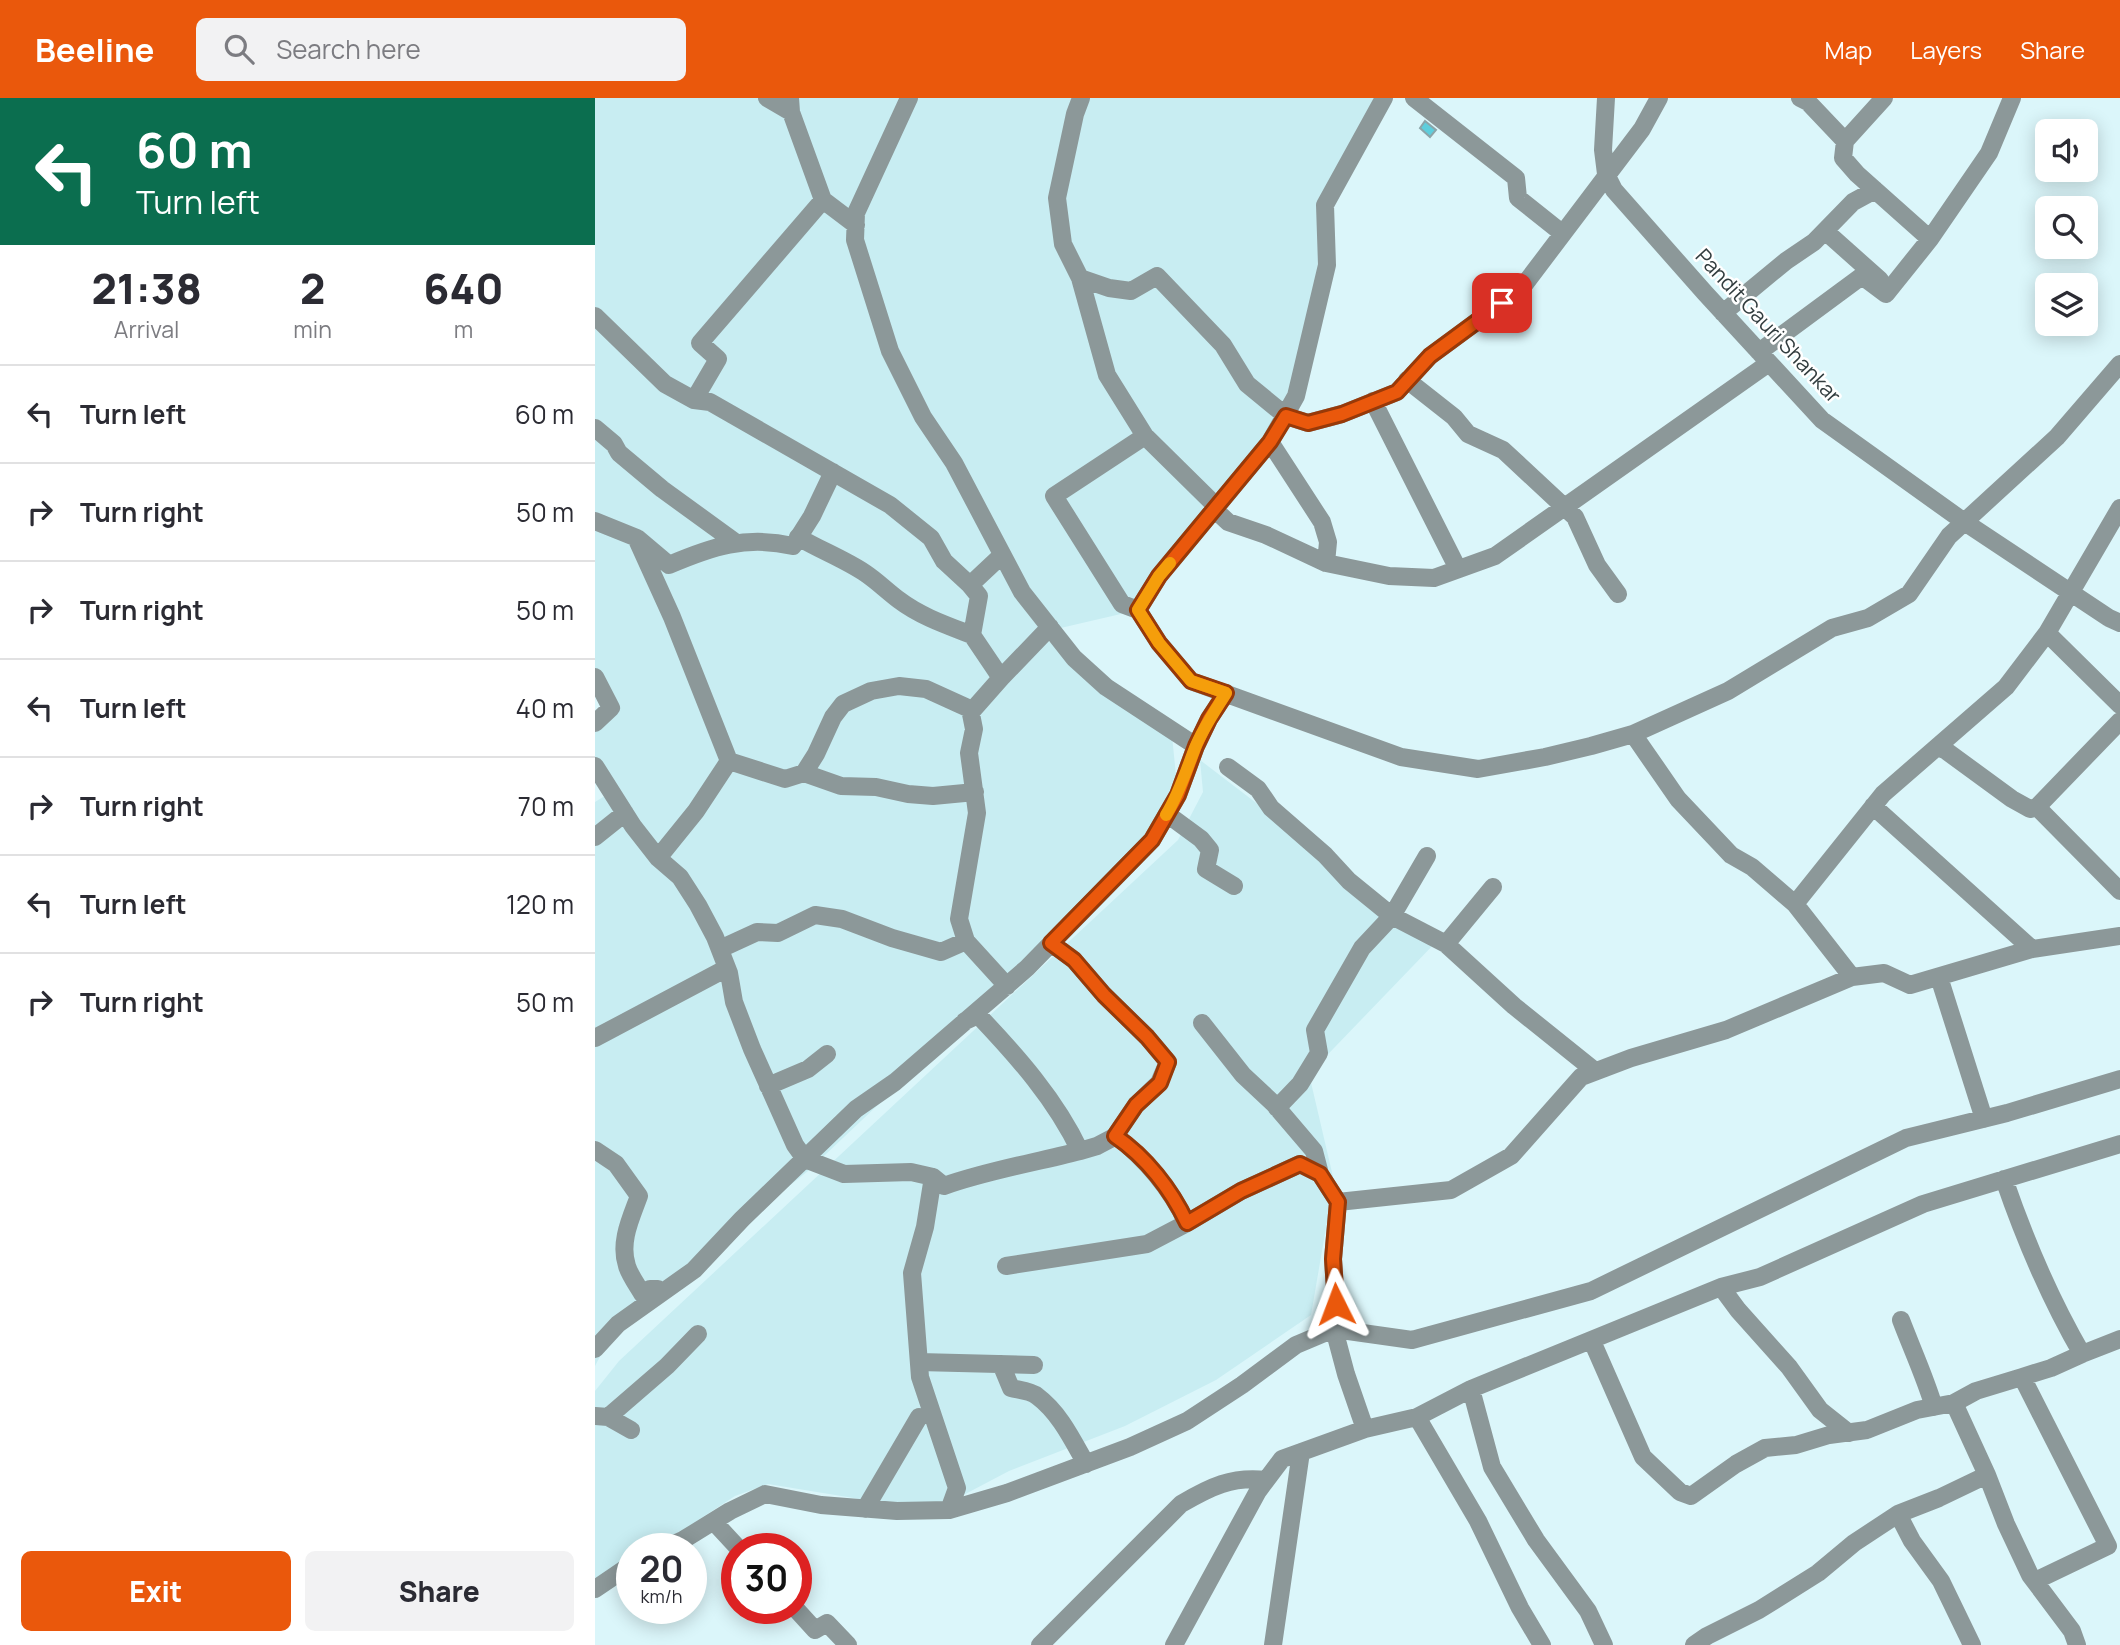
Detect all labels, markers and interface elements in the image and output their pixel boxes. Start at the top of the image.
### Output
search box [196,18,686,81]
text: Beeline [35,27,154,72]
icon: search [220,30,258,68]
text: Search here [276,31,421,67]
text: Map [1825,33,1872,66]
text: Layers [1910,33,1982,66]
text: Share [2020,33,2085,66]
text: 60 m [136,116,253,183]
map controls [2035,119,2098,336]
button: sound [2035,119,2098,182]
icon: left [21,126,112,217]
text: Turn left [136,180,260,224]
button: search [2035,196,2098,259]
street label: Pandit Gauri Shankar [1690,242,1848,409]
text: 21:38 [91,259,202,317]
text: 2 [300,259,325,317]
text: 640 [423,259,504,317]
pin [1472,273,1532,333]
button: layers [2035,273,2098,336]
icon: arrive [1483,284,1521,322]
text: Arrival [114,313,179,345]
text: min [293,313,332,345]
text: m [454,313,473,345]
icon: left [21,395,59,433]
text: Turn left [80,396,187,432]
text: 60 m [515,396,574,432]
icon: right [21,493,59,531]
text: Turn right [80,494,204,530]
text: 50 m [516,494,574,530]
icon: right [21,591,59,629]
text: Turn right [80,592,204,628]
text: 50 m [516,592,574,628]
icon: left [21,689,59,727]
text: Turn left [80,690,187,726]
text: 40 m [516,690,574,726]
icon: right [21,787,59,825]
text: Turn right [80,788,204,824]
text: 70 m [518,788,574,824]
icon: left [21,885,59,923]
text: Turn left [80,886,187,922]
text: 120 m [506,886,574,922]
icon: right [21,983,59,1021]
text: Turn right [80,984,204,1020]
text: 50 m [516,984,574,1020]
position arrow [1299,1267,1373,1341]
speed limit sign: 30 [721,1533,812,1624]
text: 20 [640,1545,683,1593]
button: Exit [21,1551,291,1631]
button: Share [305,1551,574,1631]
text: km/h [641,1584,682,1608]

